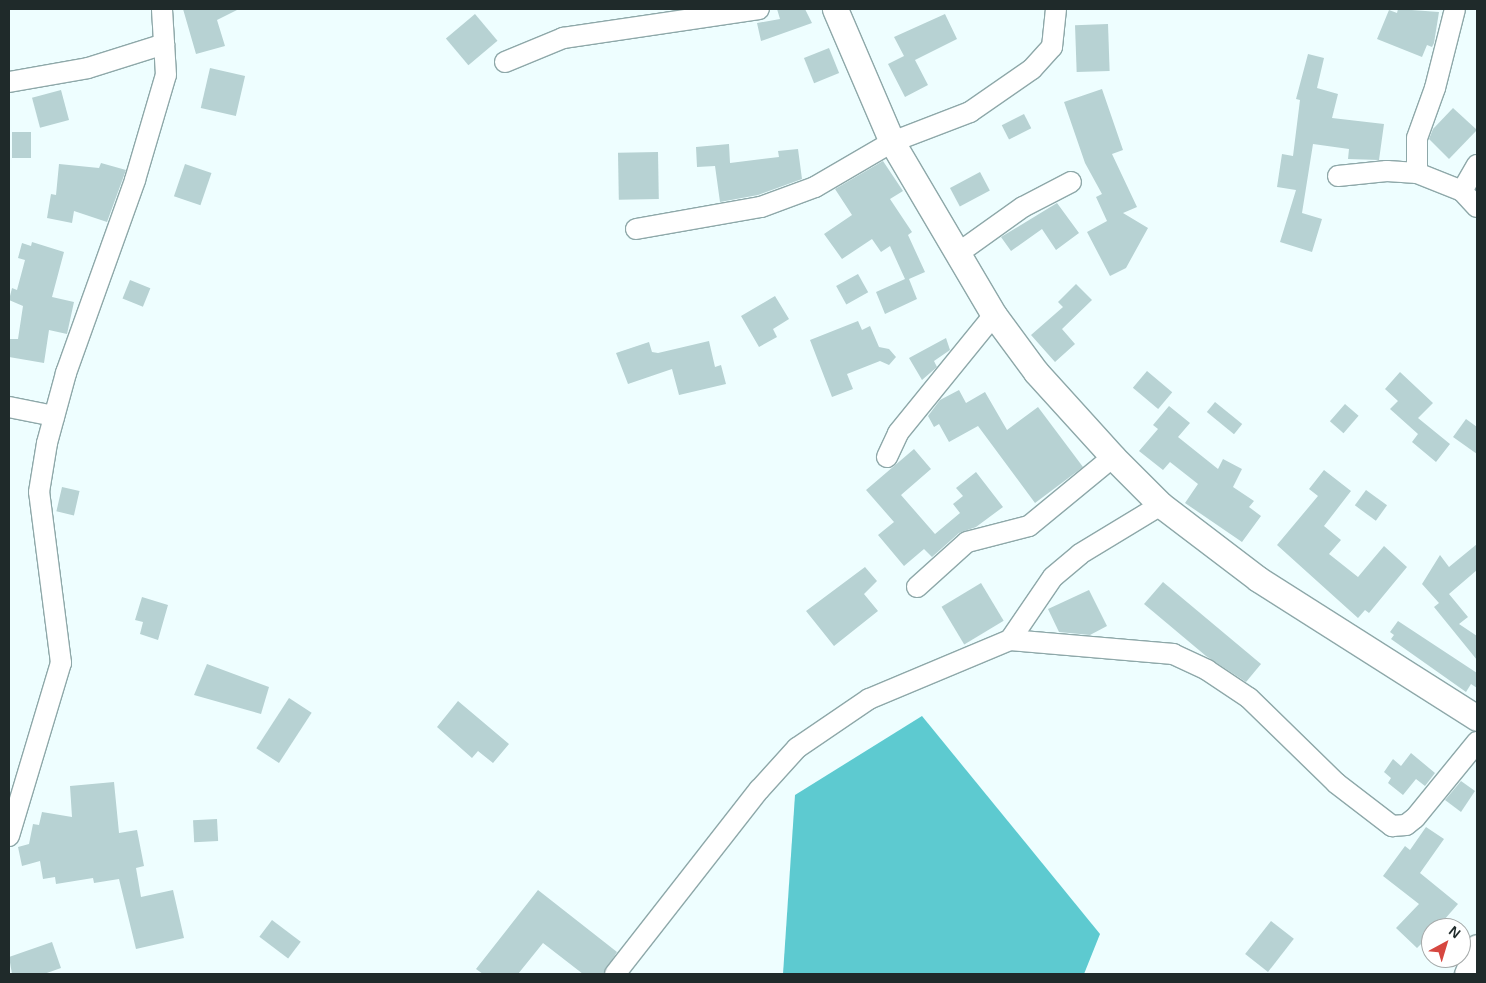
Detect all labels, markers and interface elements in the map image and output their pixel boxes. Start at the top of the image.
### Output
north arrow [1421,918,1471,968]
text: N [1446,923,1464,942]

